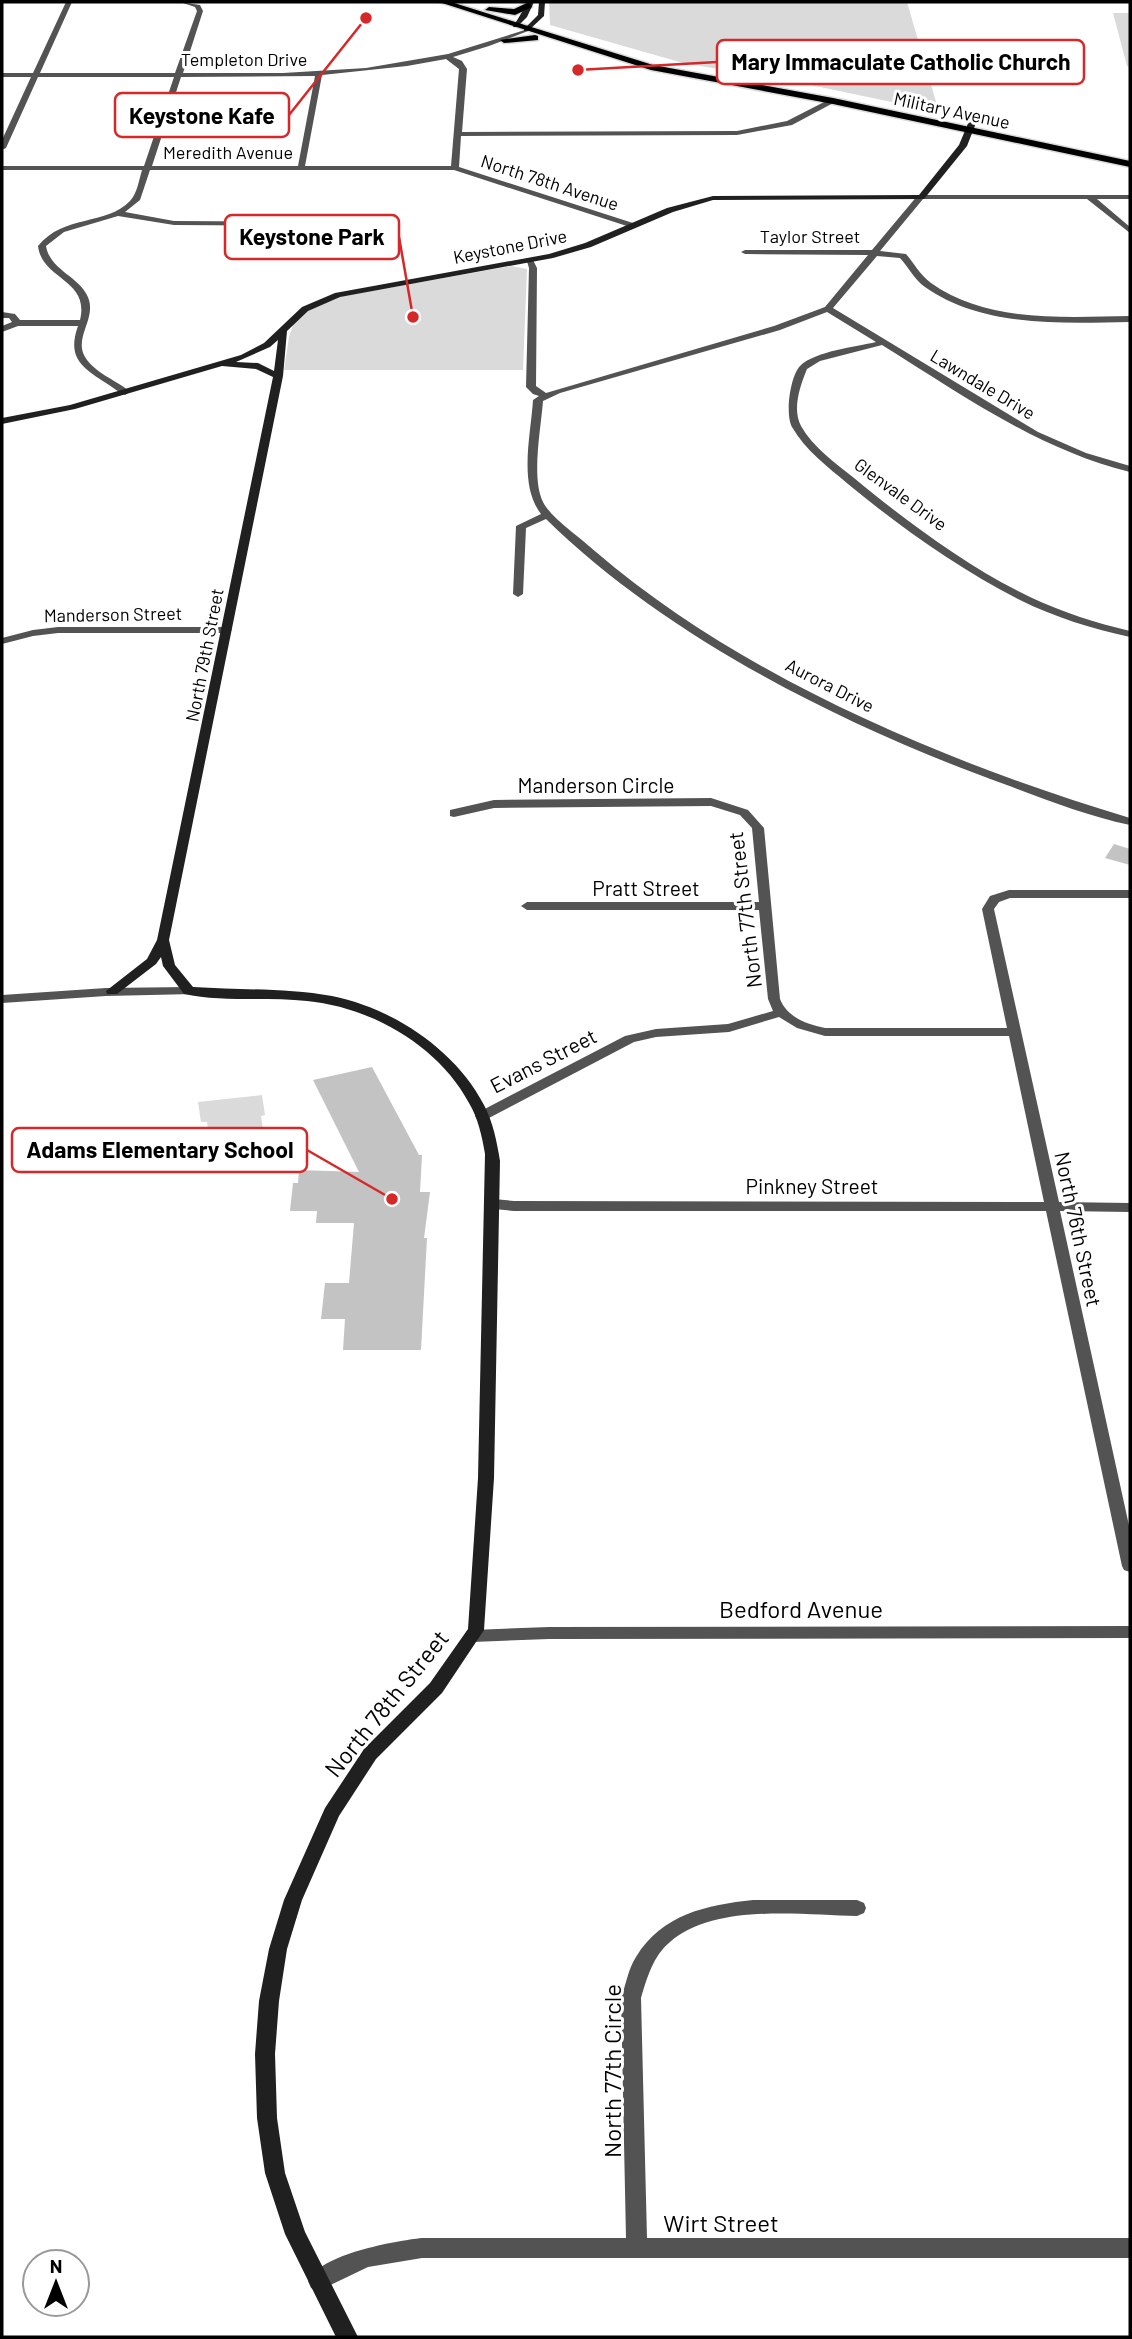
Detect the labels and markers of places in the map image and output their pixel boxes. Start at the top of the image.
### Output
callout: Mary Immaculate Catholic Church [717,40,1084,84]
callout: Keystone Kafe [115,93,289,137]
callout: Keystone Park [225,215,399,259]
callout: Adams Elementary School [12,1128,307,1172]

